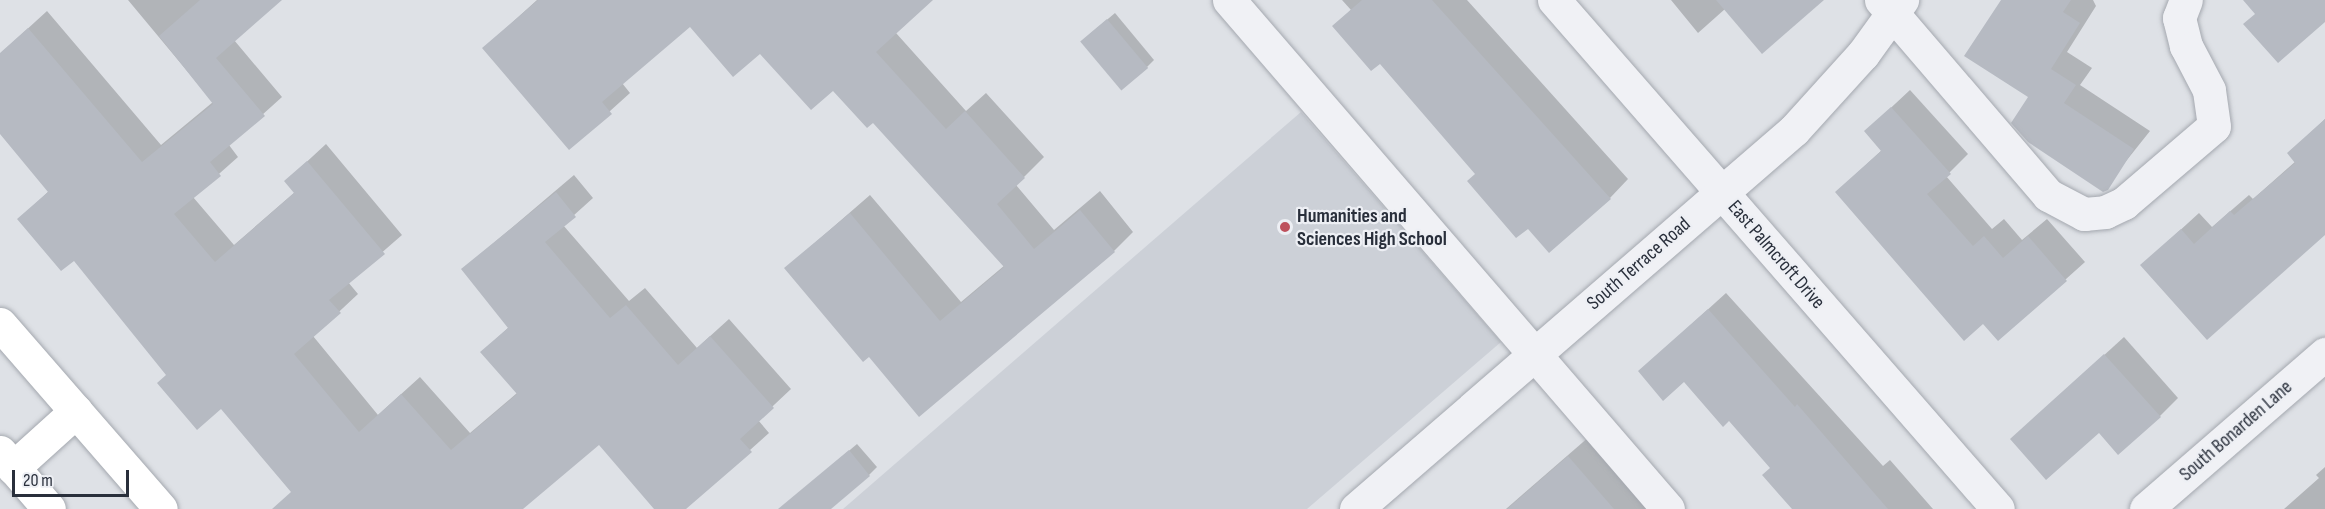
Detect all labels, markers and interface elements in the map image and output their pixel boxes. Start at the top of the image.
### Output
street label: East Palmcroft Drive [1722,196,1830,314]
place label: Humanities and Sciences High School [1297,204,1447,251]
street label: South Terrace Road [1582,213,1696,315]
marker: Humanities and Sciences High School [1278,220,1292,234]
street label: South Bonarden Lane [2175,375,2297,487]
scale bar [15,458,132,496]
text: 20 m [23,470,53,491]

